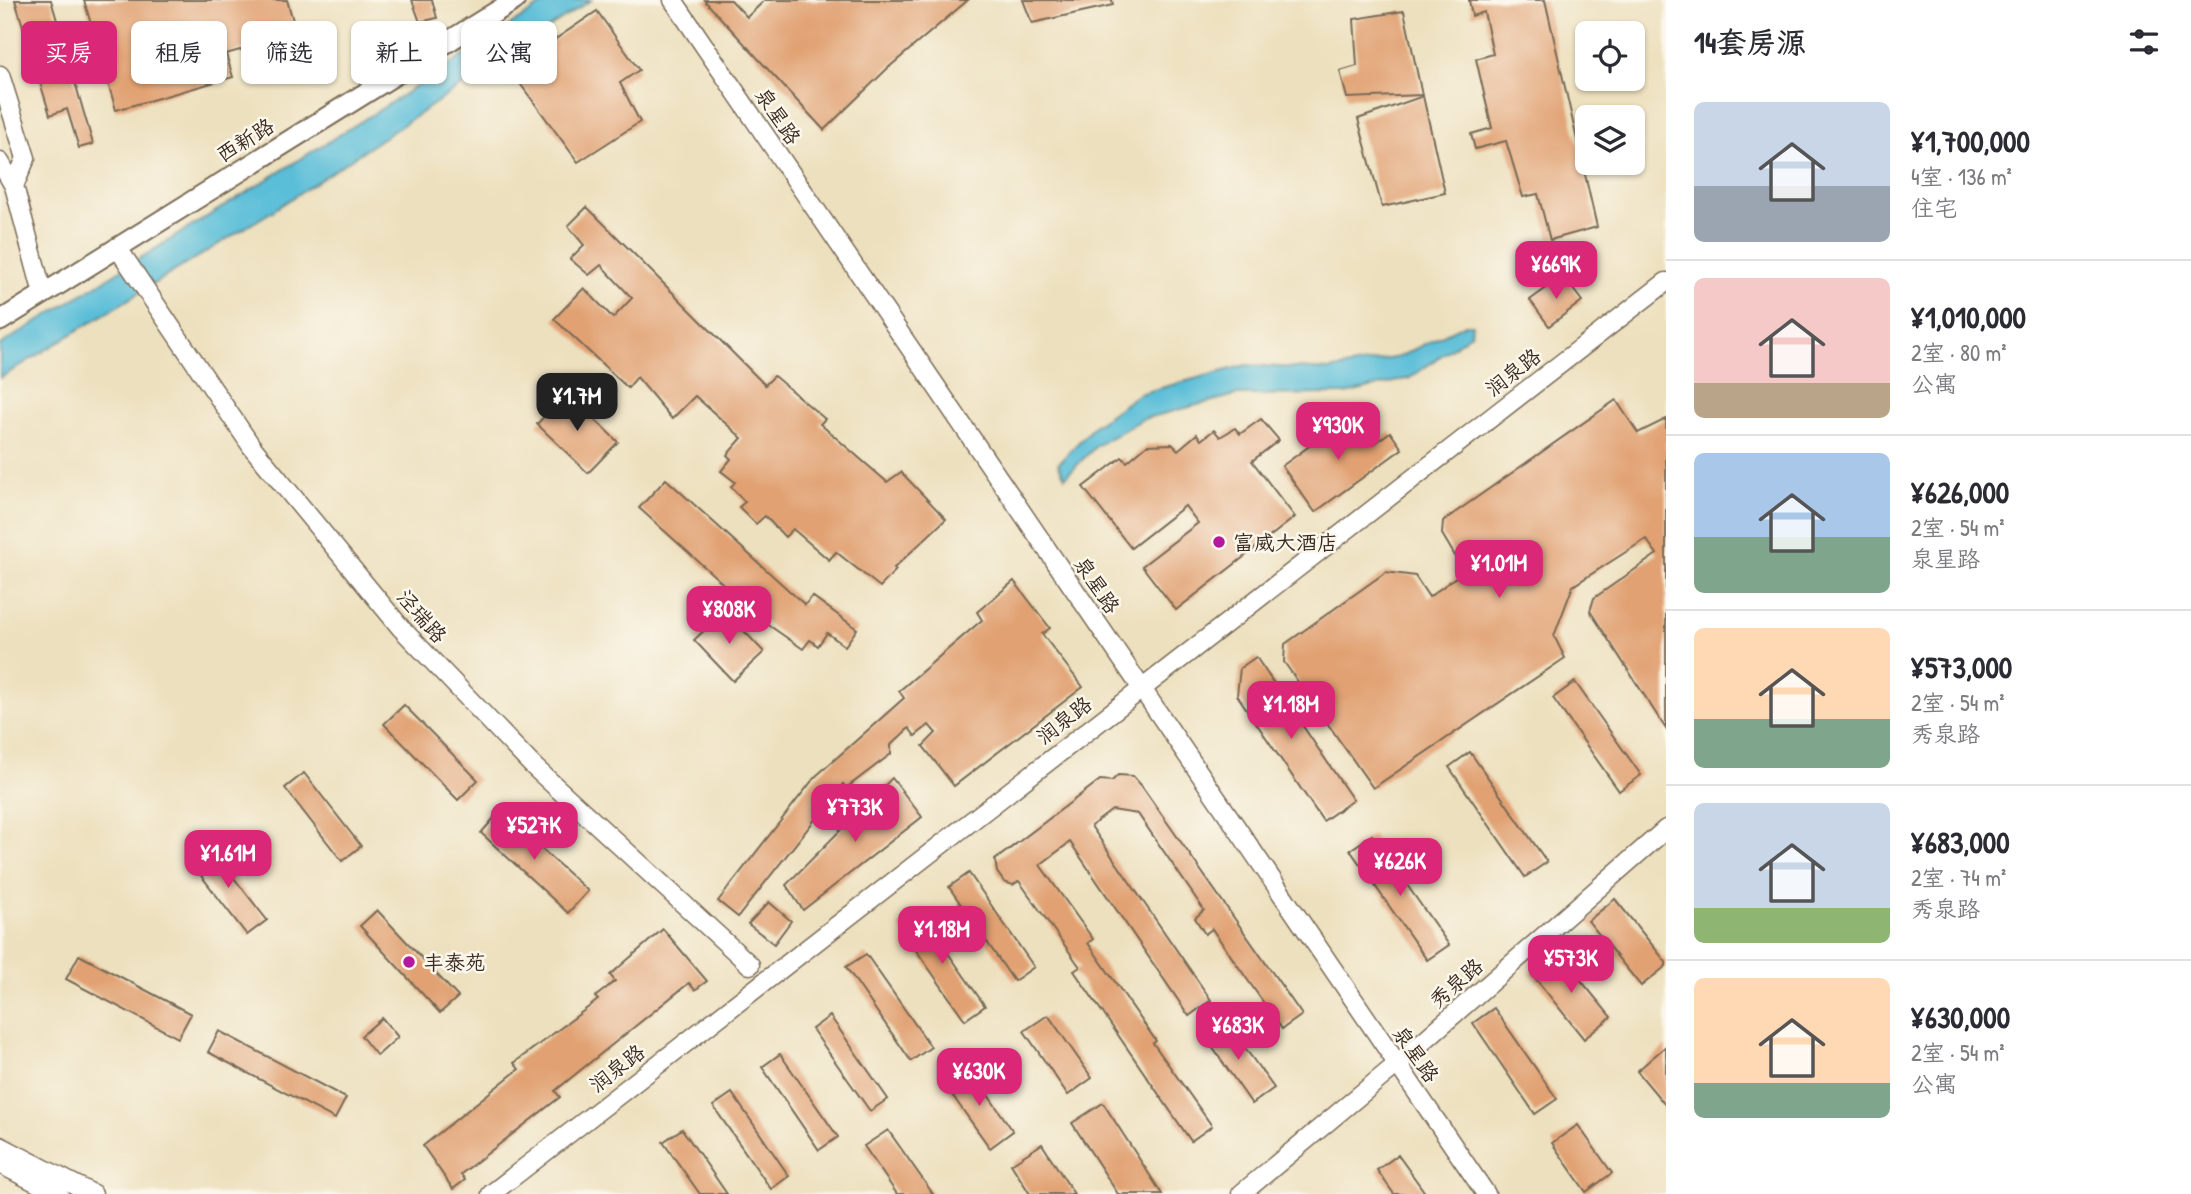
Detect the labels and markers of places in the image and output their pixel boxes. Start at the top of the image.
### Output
pin: ¥669K [1507,242,1605,301]
pin: ¥1.7M [528,374,626,433]
pin: ¥930K [1289,402,1387,462]
place label: 富威大酒店 [1233,528,1338,557]
marker: 富威大酒店 [1211,534,1227,550]
pin: ¥1.01M [1442,540,1556,600]
pin: ¥808K [680,586,778,646]
pin: ¥1.18M [1234,682,1348,741]
pin: ¥773K [806,784,904,844]
pin: ¥527K [485,802,583,862]
pin: ¥1.61M [171,830,285,890]
pin: ¥626K [1351,838,1449,898]
pin: ¥1.18M [885,906,999,966]
pin: ¥573K [1522,936,1620,995]
place label: 丰泰苑 [423,948,486,977]
marker: 丰泰苑 [401,954,417,970]
pin: ¥683K [1189,1002,1287,1062]
pin: ¥630K [930,1048,1028,1108]

